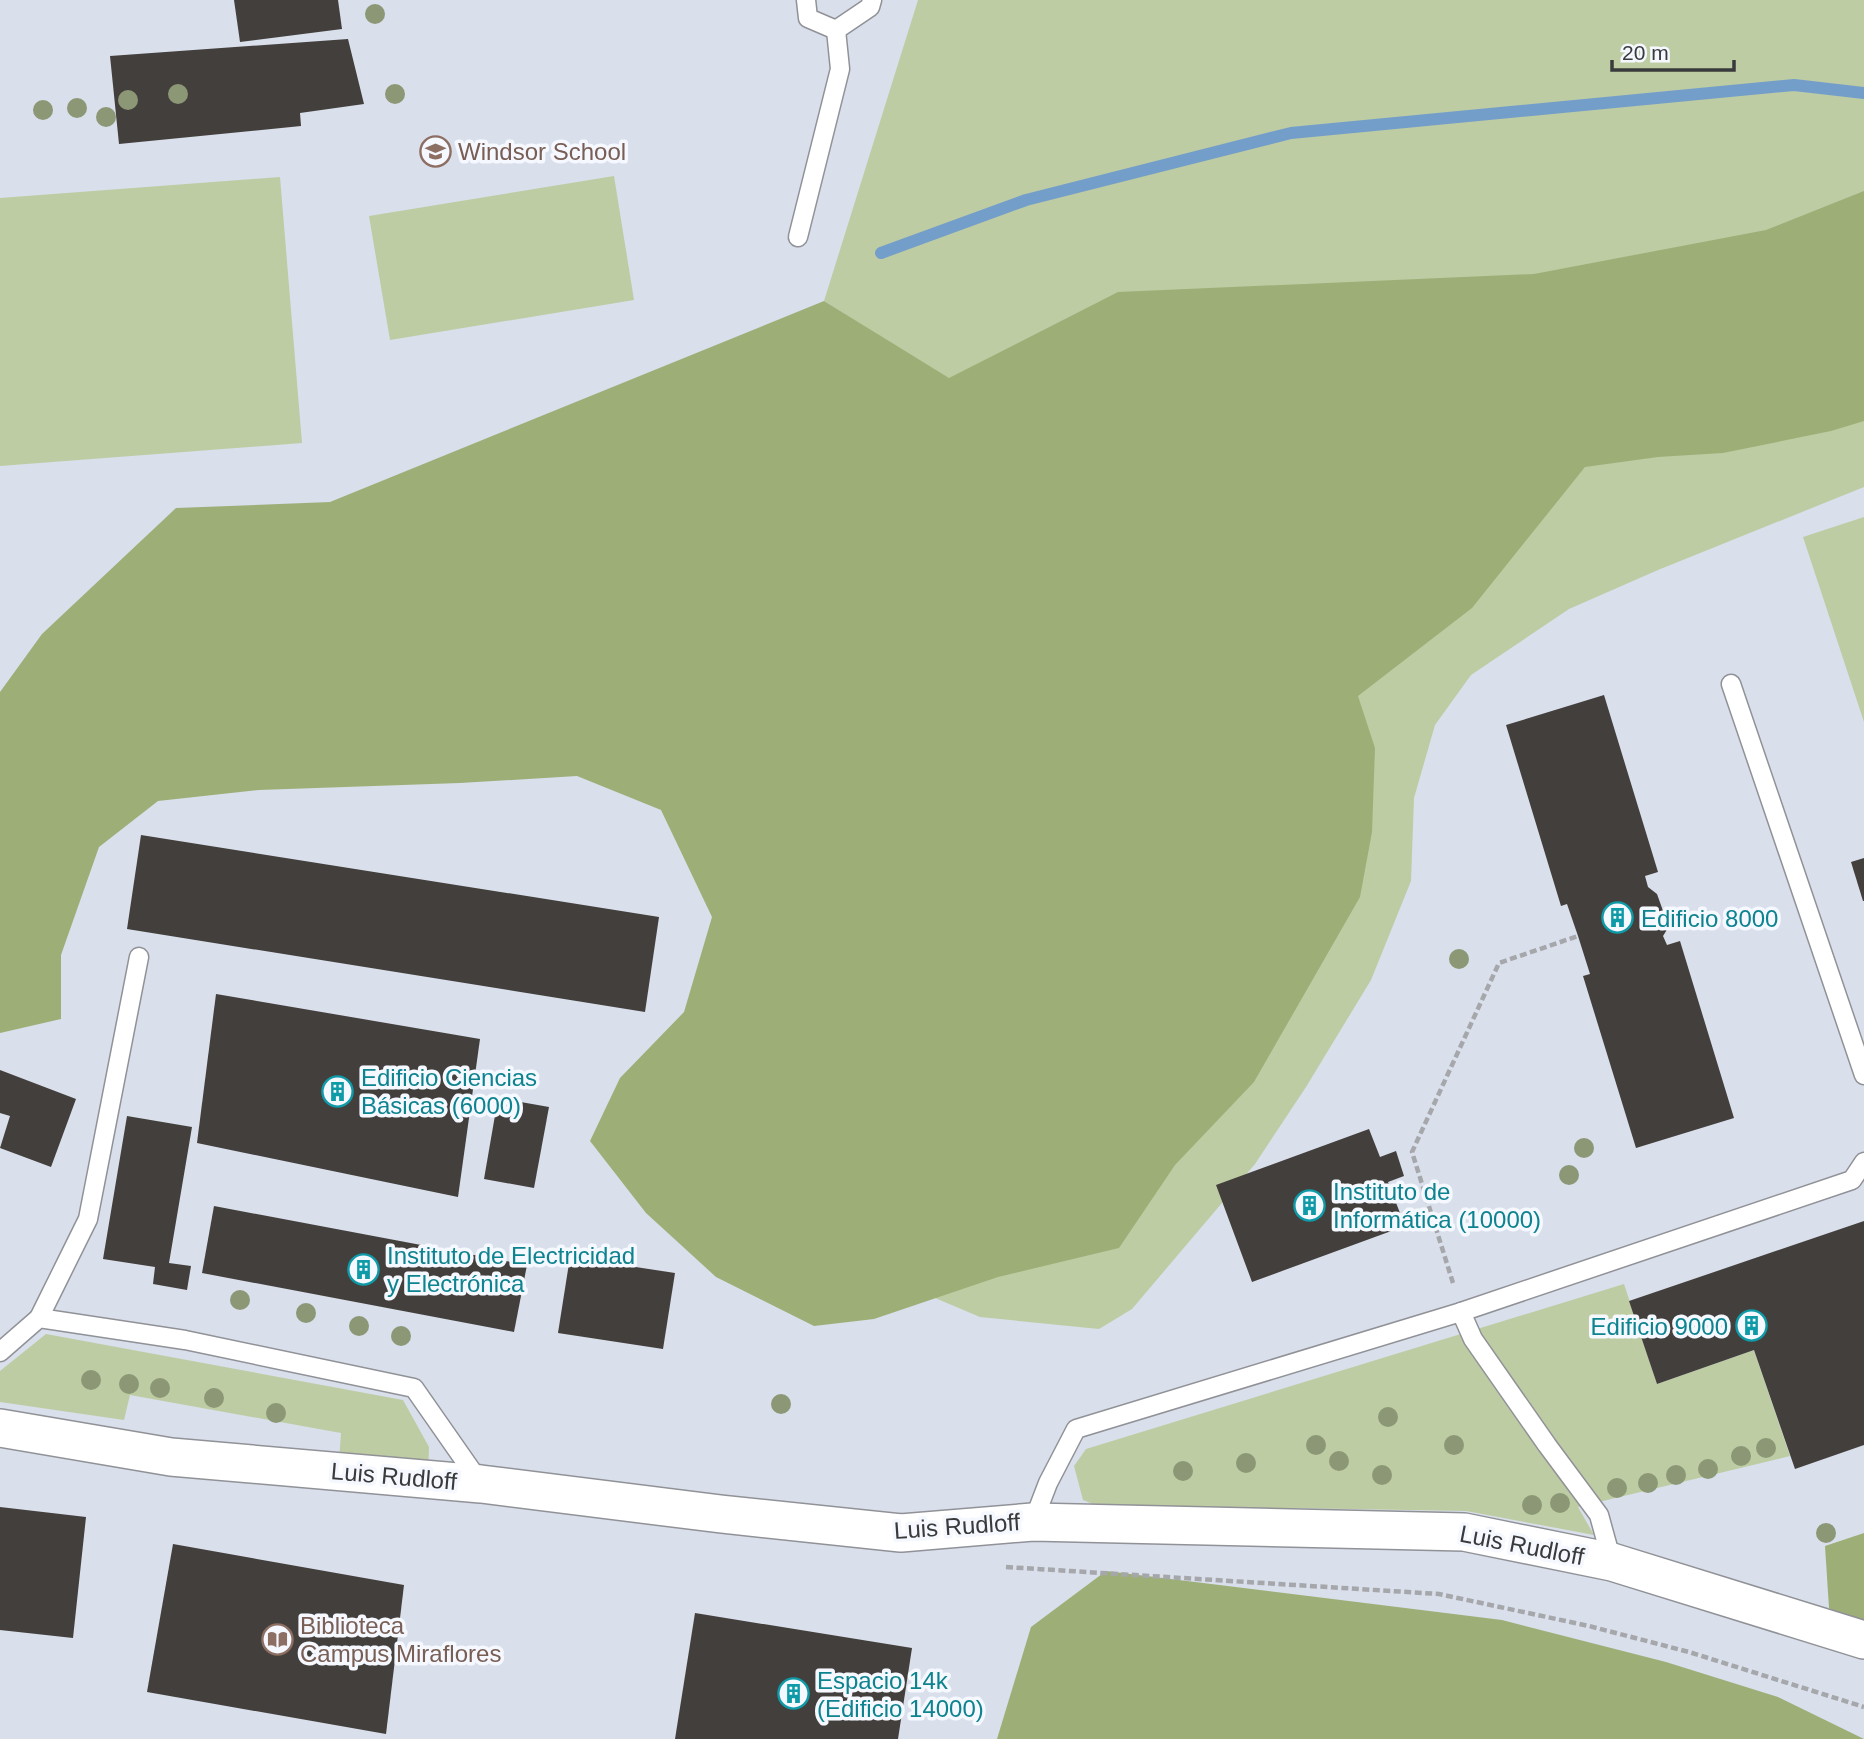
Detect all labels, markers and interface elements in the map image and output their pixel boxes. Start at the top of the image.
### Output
scale bar [1612,28,1734,72]
text: 20 m [1622,41,1669,64]
school or university icon: Windsor School [418,134,452,168]
place label: Windsor School [458,138,626,165]
building icon: Edificio 8000 [1601,901,1635,935]
place label: Edificio 8000 [1641,905,1778,932]
place label: Edificio Ciencias Básicas (6000) [361,1064,537,1119]
building icon: Edificio Ciencias Básicas (6000) [321,1074,355,1108]
place label: Instituto de Informática (10000) [1333,1178,1541,1233]
building icon: Instituto de Informática (10000) [1293,1188,1327,1222]
place label: Instituto de Electricidad y Electrónica [387,1242,635,1297]
building icon: Instituto de Electricidad y Electrónica [347,1252,381,1286]
building icon: Edificio 9000 [1734,1309,1768,1343]
place label: Edificio 9000 [1591,1313,1728,1340]
street label: Luis Rudloff [330,1457,458,1495]
street label: Luis Rudloff [893,1508,1021,1544]
street label: Luis Rudloff [1457,1520,1587,1570]
place label: Biblioteca Campus Miraflores [300,1612,501,1667]
library icon: Biblioteca Campus Miraflores [260,1622,294,1656]
place label: Espacio 14k (Edificio 14000) [817,1667,984,1722]
building icon: Espacio 14k (Edificio 14000) [777,1677,811,1711]

